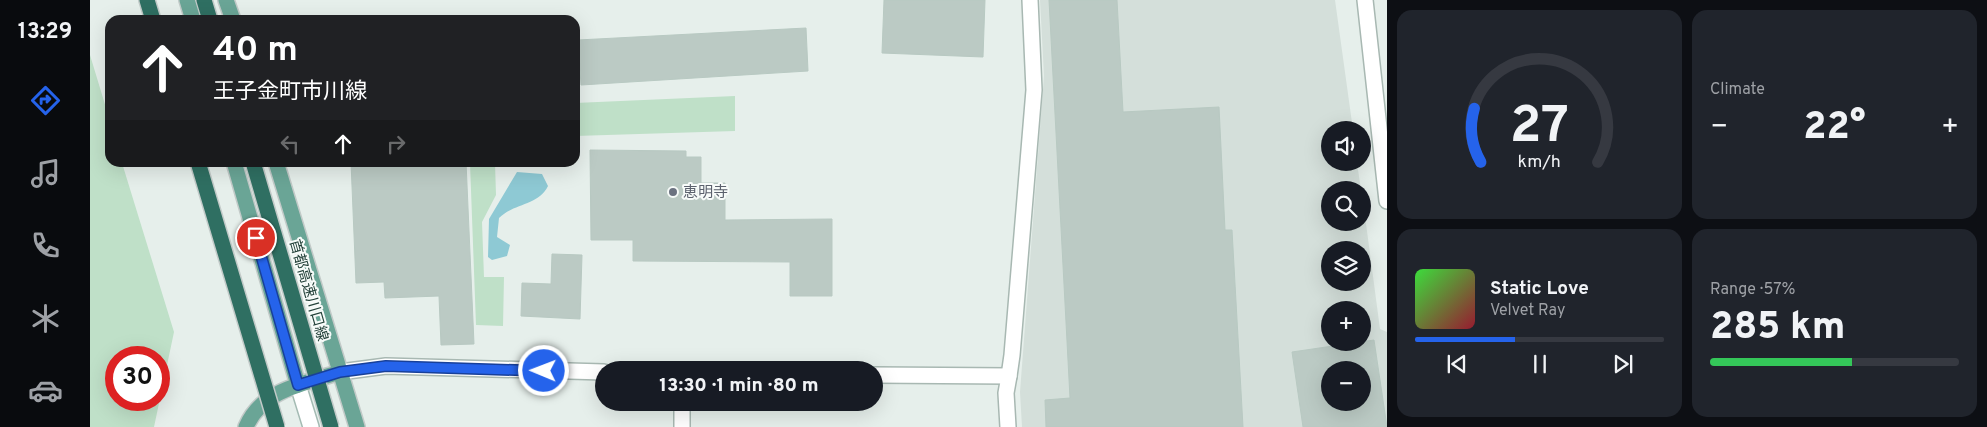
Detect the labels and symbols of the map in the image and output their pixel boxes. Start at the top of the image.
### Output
place label: 恵明寺 [683,184,728,203]
marker: 恵明寺 [667,186,679,198]
pin [235,217,277,259]
street label: 首都高速川口線 [284,237,331,344]
position arrow [517,344,569,396]
speed limit sign: 30 [105,346,170,411]

